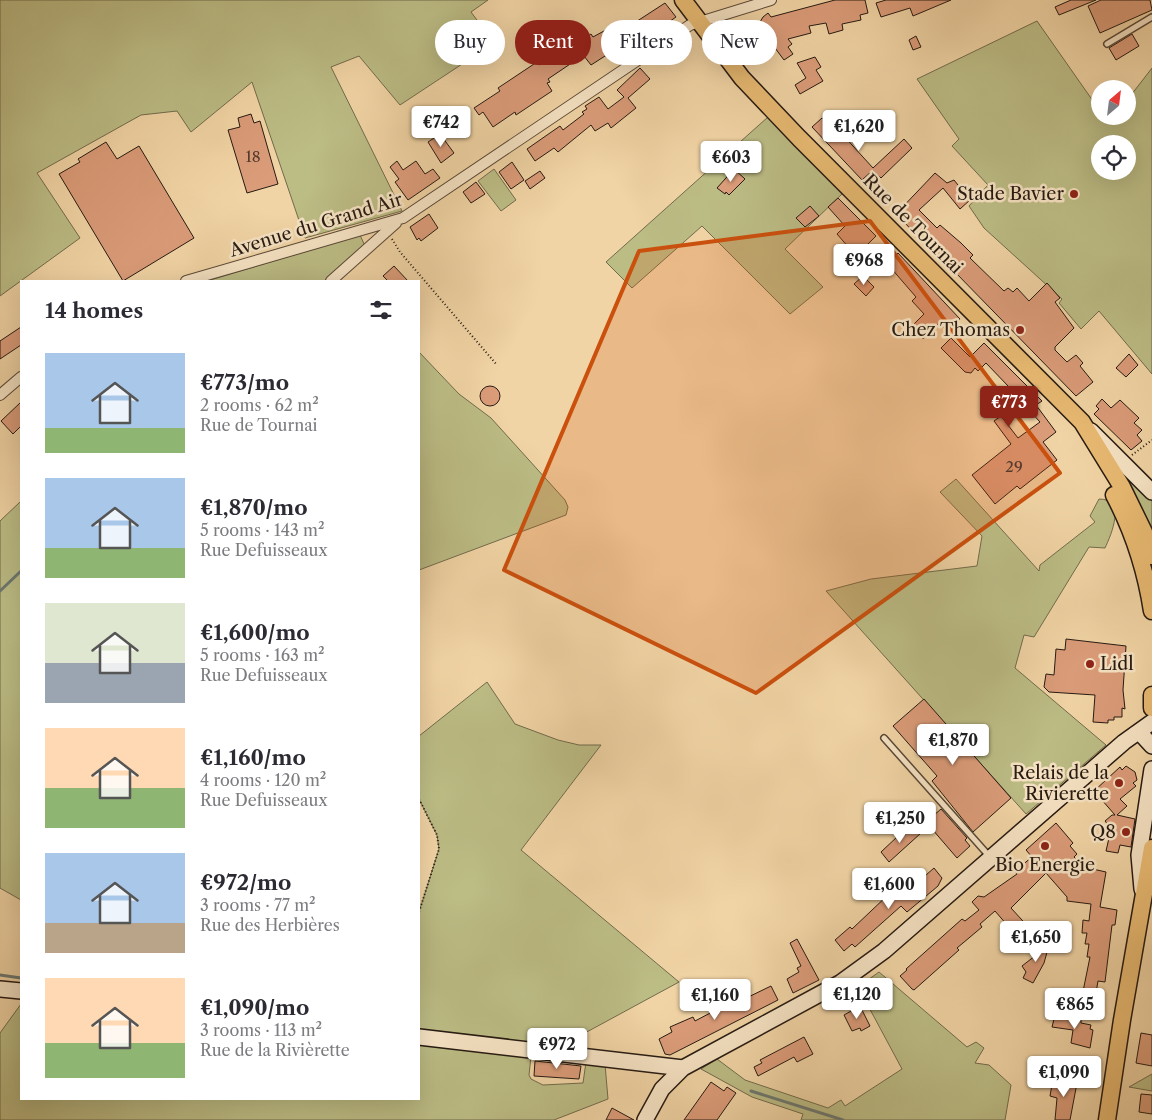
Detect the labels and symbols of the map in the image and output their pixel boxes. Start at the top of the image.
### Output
north arrow [1091,80,1136,125]
pin: €742 [411,106,471,148]
pin: €1,620 [818,110,900,152]
pin: €603 [701,140,761,183]
house number: 18 [245,147,261,166]
street label: Rue de Tournai [858,169,968,279]
place label: Stade Bavier [957,183,1064,205]
street label: Avenue du Grand Air [226,188,406,262]
marker: Stade Bavier [1068,188,1080,200]
pin: €968 [834,244,894,286]
place label: Chez Thomas [891,319,1010,341]
marker: Chez Thomas [1014,324,1026,336]
pin: €773 [979,386,1039,428]
house number: 29 [1005,457,1023,476]
place label: Lidl [1100,653,1134,675]
marker: Lidl [1084,658,1096,670]
pin: €1,870 [912,724,994,766]
place label: Relais de la Rivierette [1012,762,1110,805]
marker: Relais de la Rivierette [1113,777,1125,789]
pin: €1,250 [859,802,941,844]
place label: Q8 [1090,821,1116,843]
marker: Q8 [1120,826,1132,838]
marker: Bio Energie [1039,840,1051,852]
place label: Bio Energie [995,854,1095,876]
pin: €1,600 [848,868,930,910]
pin: €1,650 [995,920,1077,963]
pin: €1,160 [674,978,756,1021]
pin: €1,120 [816,978,898,1020]
pin: €865 [1045,988,1105,1030]
pin: €972 [527,1028,587,1070]
pin: €1,090 [1023,1056,1105,1098]

